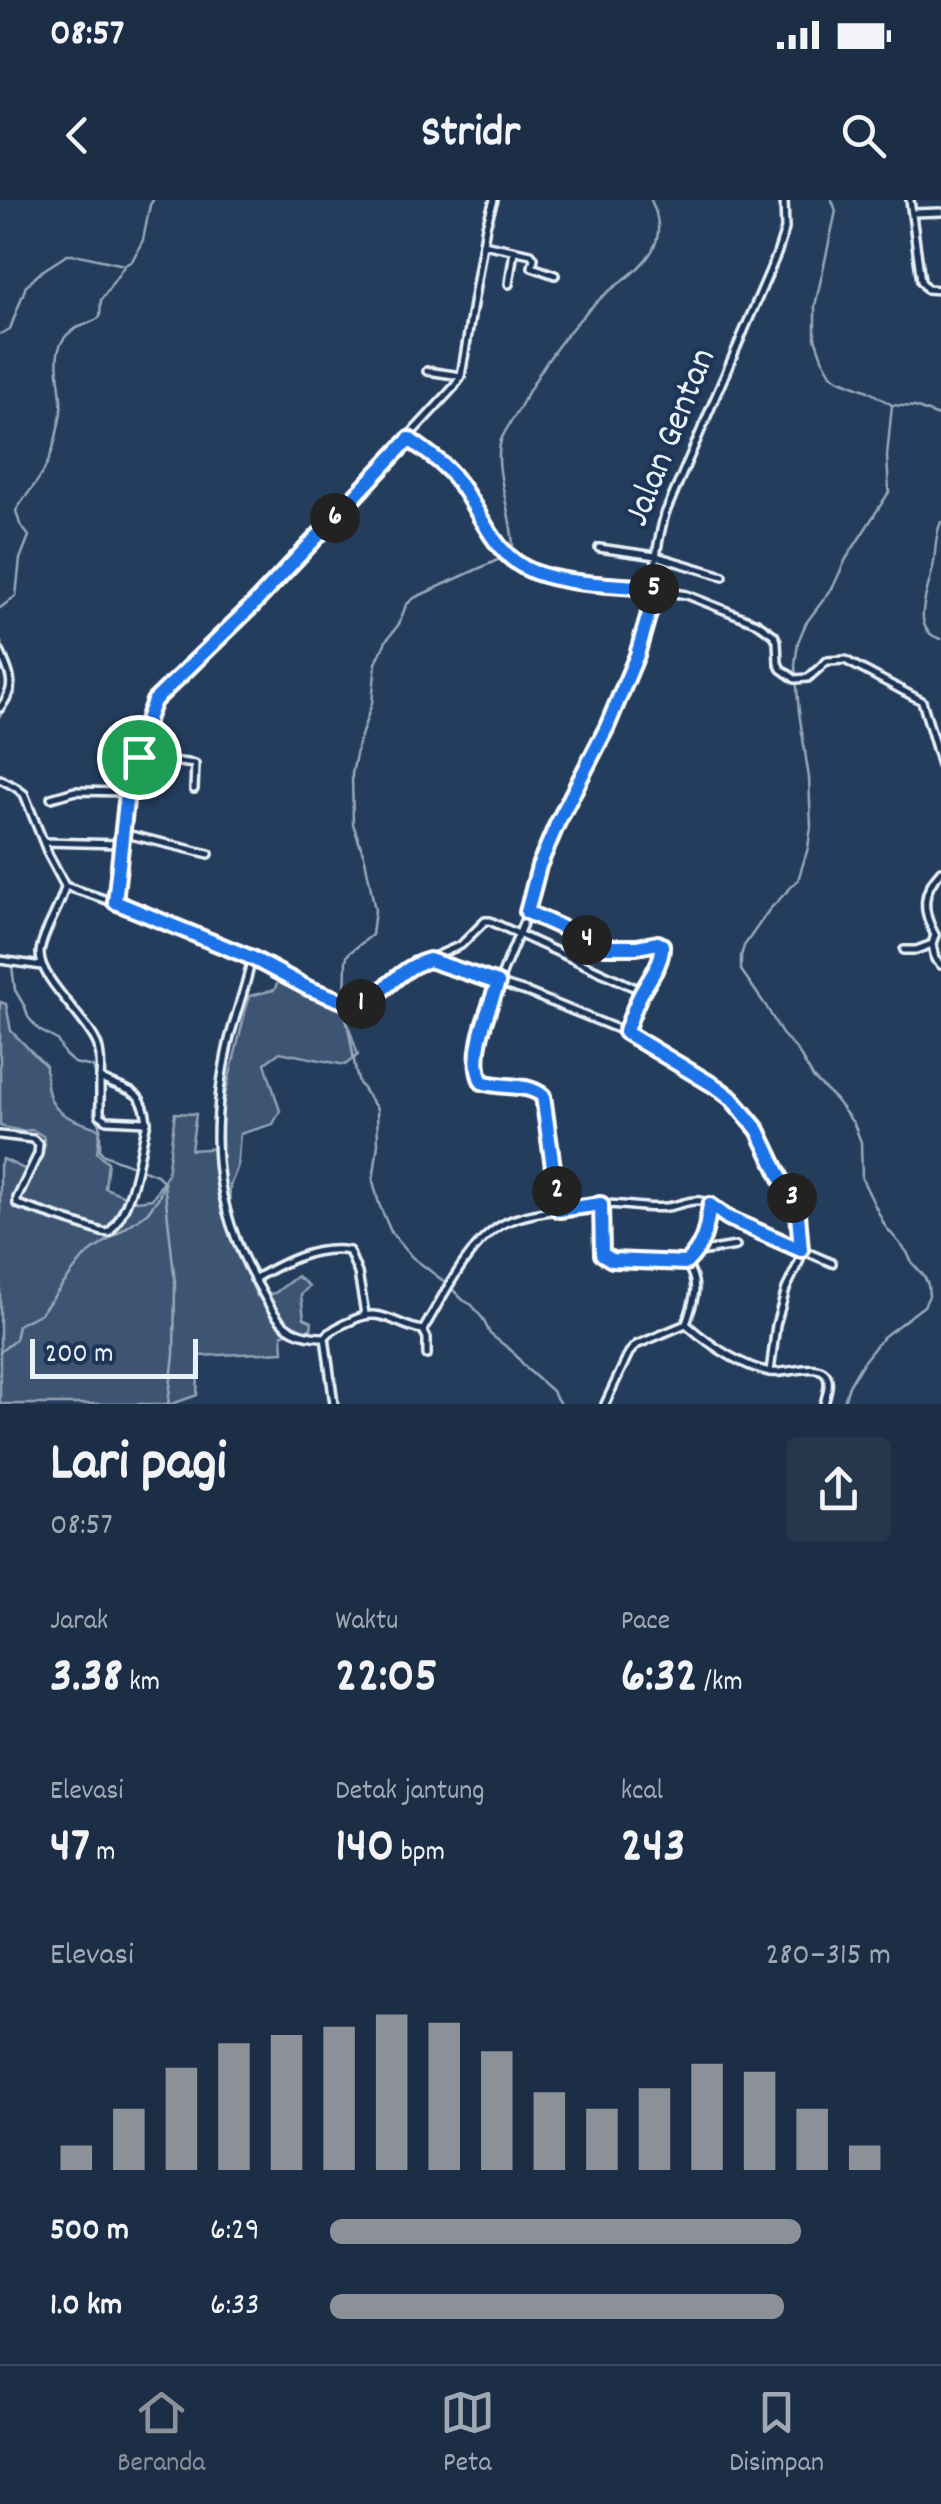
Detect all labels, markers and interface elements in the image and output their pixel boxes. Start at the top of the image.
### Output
text: 08:57 [50,8,124,63]
text: Stridr [421,103,520,167]
icon: back [50,108,105,163]
icon: search [836,108,891,163]
street label: Jalan Gentan [611,341,733,535]
pin: 6 [310,493,360,543]
text: 6 [328,498,342,538]
pin: 5 [629,564,679,614]
text: 5 [648,569,660,609]
pin [97,715,182,800]
icon: arrive [112,730,167,785]
pin: 4 [562,915,612,965]
text: 4 [581,920,593,960]
pin: 1 [336,979,386,1029]
text: 1 [358,984,364,1024]
pin: 2 [532,1166,582,1216]
text: 2 [551,1171,563,1211]
pin: 3 [767,1173,817,1223]
text: 3 [786,1178,798,1218]
scale bar [30,1334,198,1378]
text: 200 m [45,1336,113,1376]
text: Lari pagi [50,1427,227,1506]
button: share [786,1437,891,1542]
text: 08:57 [50,1504,113,1550]
text: Jarak [50,1603,108,1643]
text: Waktu [335,1603,398,1643]
text: Pace [621,1603,670,1643]
text: 3.38 [50,1643,123,1715]
text: 22:05 [335,1643,438,1715]
text: 6:32 [621,1643,698,1715]
text: km [123,1664,160,1704]
text: /km [698,1664,743,1704]
text: Elevasi [50,1773,123,1813]
text: Detak jantung [335,1773,484,1813]
text: kcal [621,1773,663,1813]
text: 47 [50,1813,90,1885]
text: 140 [335,1813,394,1885]
text: 243 [621,1813,685,1885]
text: m [90,1834,116,1874]
text: bpm [394,1834,445,1874]
text: Elevasi [50,1934,134,1980]
text: 280–315 m [766,1934,891,1980]
text: 500 m [50,2209,129,2255]
text: 6:29 [210,2209,260,2255]
text: 1.0 km [50,2284,122,2330]
text: 6:33 [210,2284,259,2330]
tab: Beranda [117,2385,205,2485]
tab: Peta [440,2385,495,2485]
tab: Disimpan [729,2385,824,2485]

